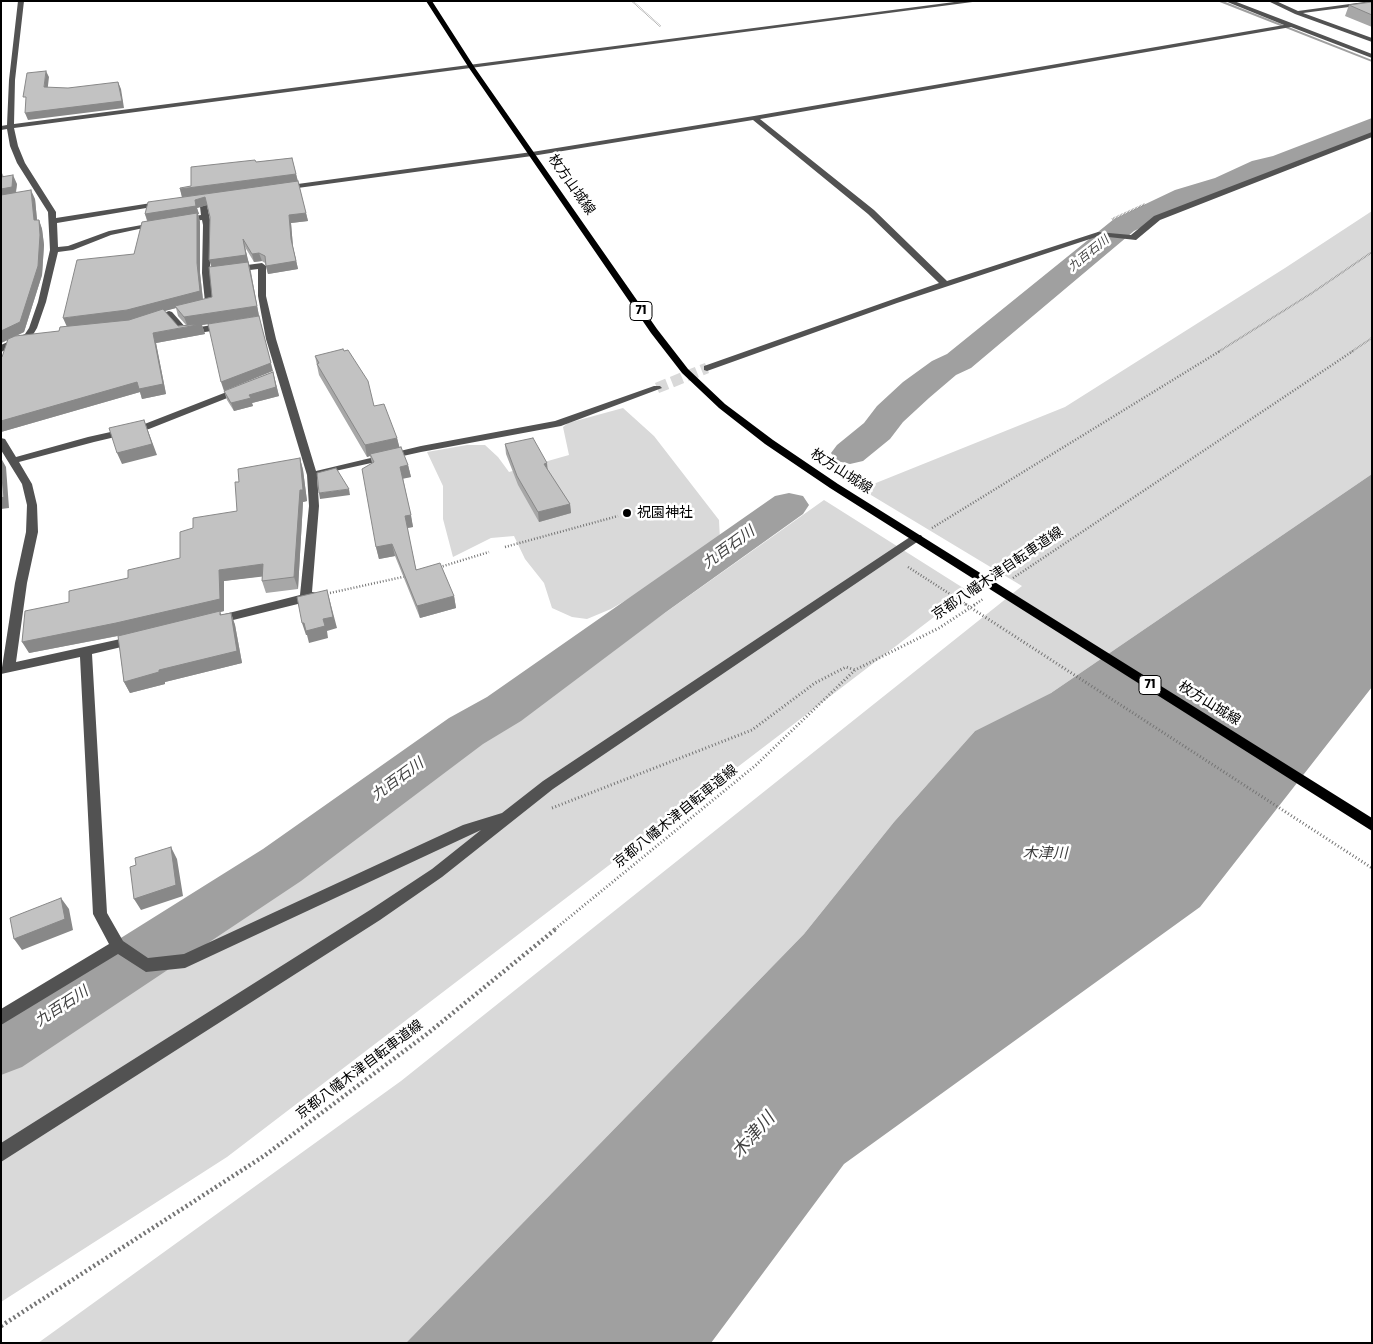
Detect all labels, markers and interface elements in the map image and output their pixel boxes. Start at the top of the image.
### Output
street label: 枚方山城線 [544,152,598,218]
water label: 九百石川 [1066,233,1112,275]
road number: 71 [630,302,652,321]
street label: 枚方山城線 [807,446,875,498]
place label: 祝園神社 [637,505,693,521]
marker: 祝園神社 [621,507,633,519]
water label: 九百石川 [699,523,759,573]
street label: 京都八幡木津自転車道線 [929,524,1067,624]
road number: 71 [1139,676,1161,694]
street label: 枚方山城線 [1175,678,1243,730]
water label: 九百石川 [368,755,428,805]
street label: 京都八幡木津自転車道線 [611,762,741,872]
water label: 木津川 [1023,845,1067,863]
water label: 九百石川 [32,983,92,1031]
street label: 京都八幡木津自転車道線 [293,1017,427,1123]
water label: 木津川 [728,1109,780,1163]

